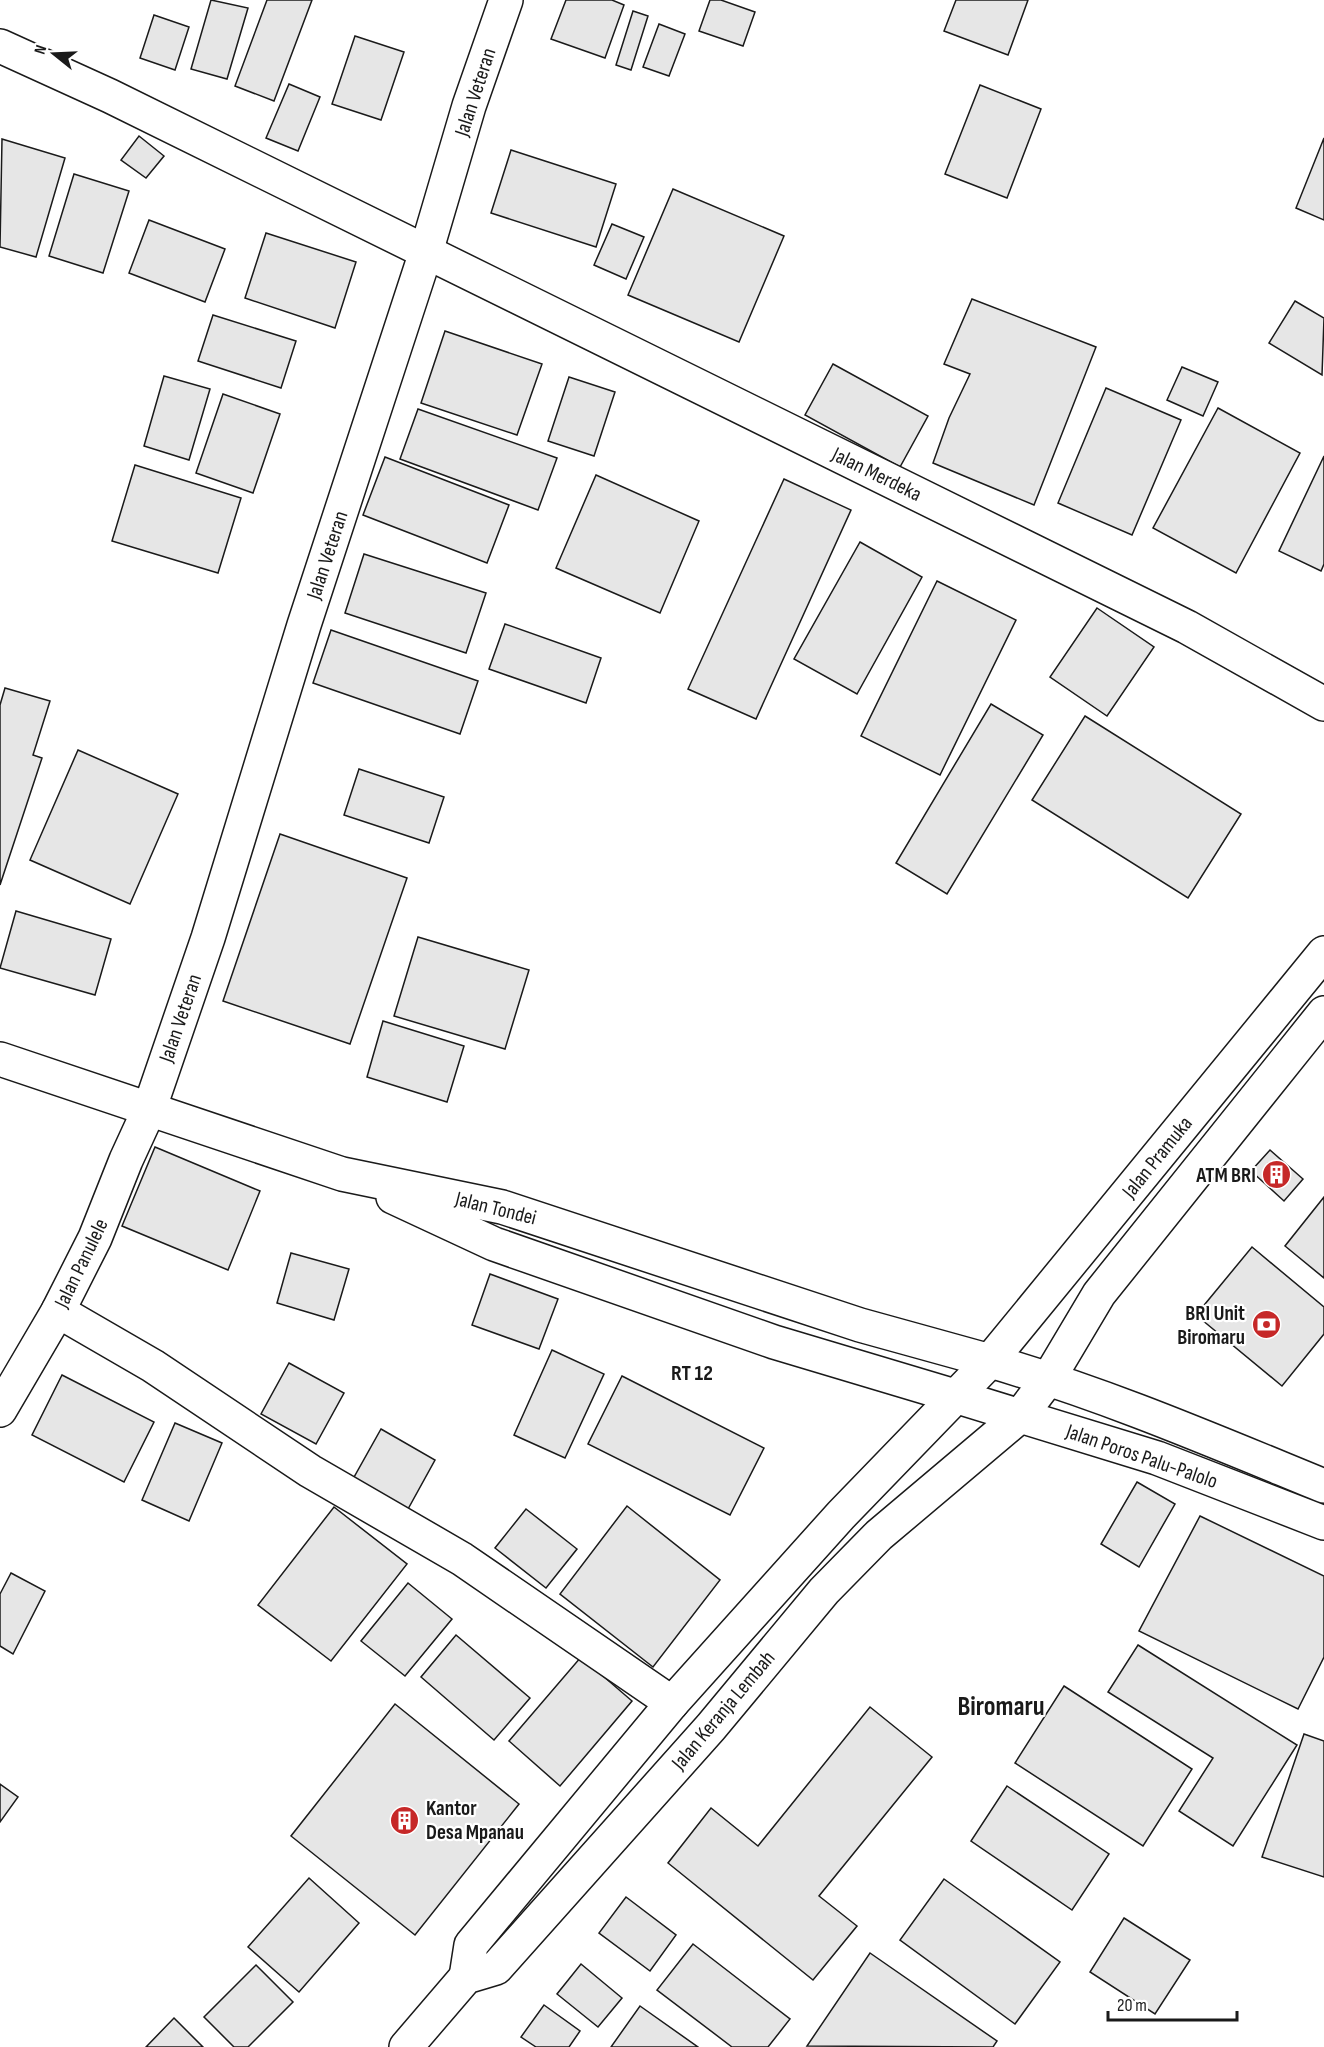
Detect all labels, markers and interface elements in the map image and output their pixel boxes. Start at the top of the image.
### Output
north arrow [24,24,84,84]
text: N [31,43,52,57]
street label: Jalan Veteran [449,45,501,140]
street label: Jalan Merdeka [827,442,926,507]
street label: Jalan Veteran [301,508,353,603]
street label: Jalan Veteran [153,971,207,1066]
street label: Jalan Pramuka [1116,1111,1198,1204]
building icon: ATM BRI [1261,1159,1293,1191]
place label: ATM BRI [1195,1163,1256,1188]
street label: Jalan Tondei [452,1186,539,1231]
street label: Jalan Panulele [49,1215,114,1313]
place label: BRI Unit Biromaru [1177,1301,1245,1350]
bank icon: BRI Unit Biromaru [1250,1309,1282,1341]
district label: RT 12 [671,1360,713,1387]
street label: Jalan Poros Palu-Palolo [1062,1419,1221,1494]
street label: Jalan Keranja Lembah [666,1646,780,1776]
district label: Biromaru [957,1691,1045,1723]
place label: Kantor Desa Mpanau [426,1796,524,1845]
building icon: Kantor Desa Mpanau [389,1804,421,1836]
scale bar [1108,1984,1237,2022]
text: 20 m [1117,1995,1147,2016]

